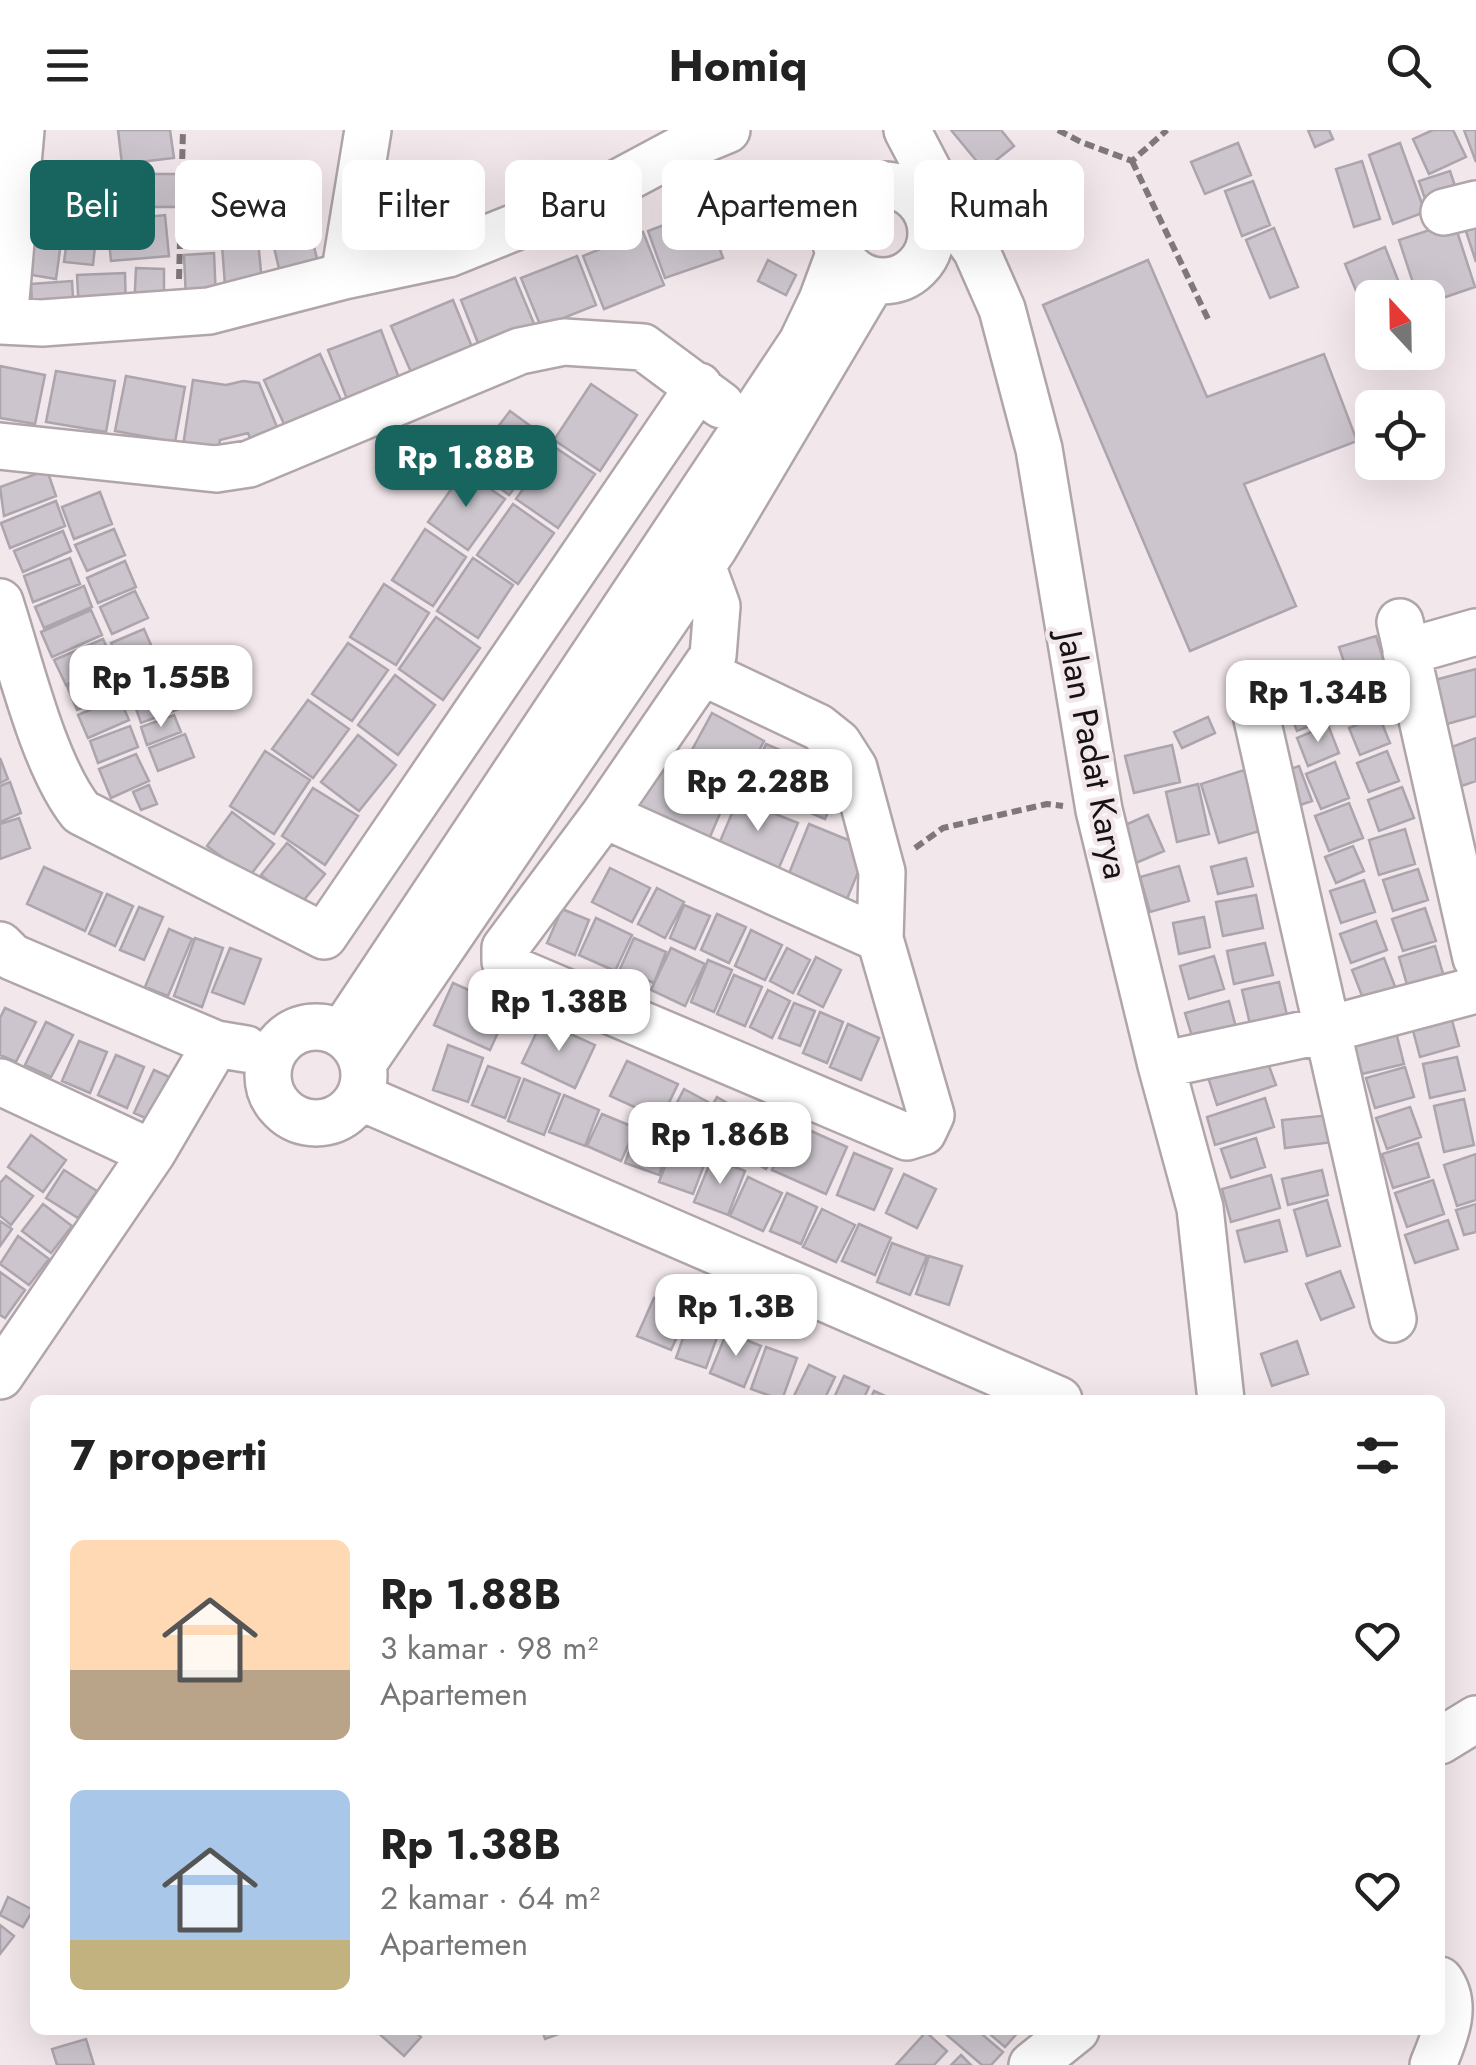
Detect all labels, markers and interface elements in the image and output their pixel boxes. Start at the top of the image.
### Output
text: Homiq [668,33,808,98]
icon: menu [40,38,95,93]
icon: search [1381,38,1436,93]
chip: Beli [30,160,155,250]
chip: Sewa [175,160,322,250]
chip: Filter [342,160,485,250]
chip: Baru [505,160,642,250]
chip: Apartemen [662,160,894,250]
chip: Rumah [914,160,1084,250]
north arrow [1355,280,1445,370]
map controls [1355,280,1445,480]
button: locate [1355,390,1445,480]
pin: Rp 1.88B [363,425,569,510]
text: Rp 1.88B [397,434,535,480]
street label: Jalan Padat Karya [1044,623,1142,883]
pin: Rp 1.55B [58,645,264,730]
text: Rp 1.55B [91,654,231,700]
pin: Rp 1.34B [1215,660,1421,745]
text: Rp 1.34B [1248,669,1388,715]
pin: Rp 2.28B [655,749,861,834]
text: Rp 2.28B [686,758,830,804]
pin: Rp 1.38B [456,969,662,1054]
text: Rp 1.38B [490,978,628,1024]
pin: Rp 1.86B [617,1102,823,1187]
text: Rp 1.86B [650,1111,790,1157]
pin: Rp 1.3B [644,1274,828,1359]
text: Rp 1.3B [677,1283,795,1329]
text: 7 properti [70,1425,267,1486]
icon: filters [1350,1428,1405,1483]
text: Rp 1.88B [380,1564,561,1625]
icon: home [150,1580,270,1700]
icon: heart [1350,1613,1405,1668]
text: 3 kamar · 98 m² [380,1625,598,1671]
text: Apartemen [380,1671,528,1717]
text: Rp 1.38B [380,1814,561,1875]
icon: home [150,1830,270,1950]
icon: heart [1350,1863,1405,1918]
text: 2 kamar · 64 m² [380,1875,600,1921]
text: Apartemen [380,1921,528,1967]

